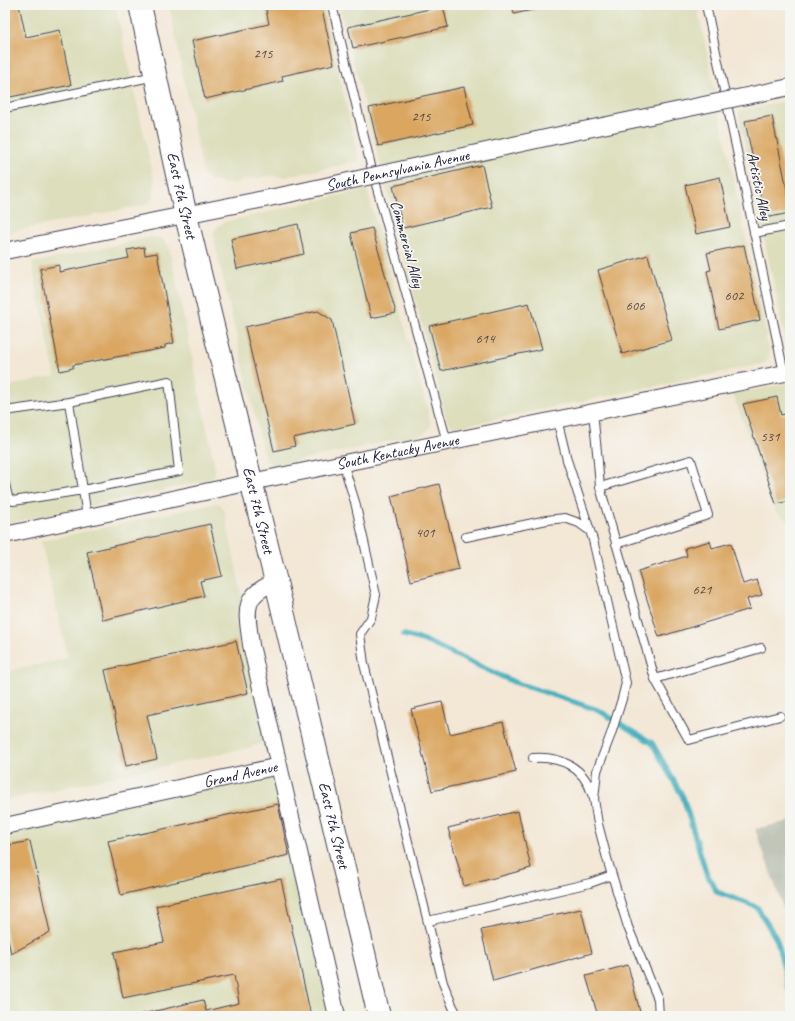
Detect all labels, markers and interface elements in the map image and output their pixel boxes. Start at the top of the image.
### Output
house number: 215 [254,45,273,62]
house number: 215 [412,108,431,125]
street label: South Pennsylvania Avenue [324,145,473,196]
street label: East 7th Street [162,150,202,243]
street label: Artistic Alley [742,150,776,223]
street label: Commercial Alley [386,198,429,291]
house number: 602 [725,287,745,304]
house number: 606 [626,297,645,314]
house number: 614 [476,330,496,347]
house number: 531 [761,428,780,445]
street label: South Kentucky Avenue [334,430,462,474]
street label: East 7th Street [238,465,279,557]
house number: 401 [416,524,435,541]
house number: 621 [693,581,712,598]
street label: Grand Avenue [202,756,281,792]
street label: East 7th Street [314,780,354,872]

